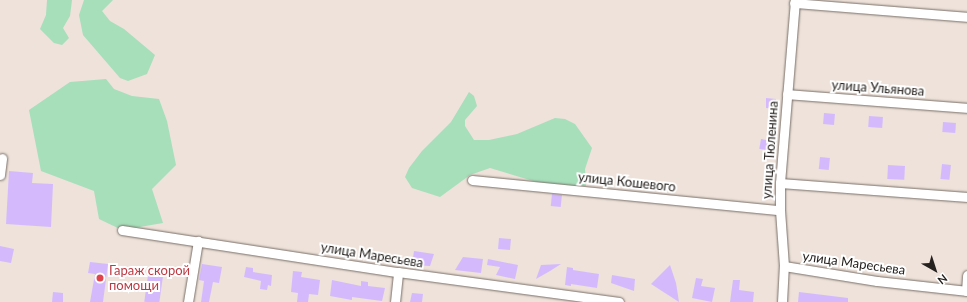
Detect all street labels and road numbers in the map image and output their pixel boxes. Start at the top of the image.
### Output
street label: улица Ульянова [831,77,925,99]
street label: улица Тюленина [759,101,781,199]
street label: улица Кошевого [577,169,677,195]
street label: улица Маресьева [320,239,424,271]
street label: улица Маресьева [802,248,906,278]

